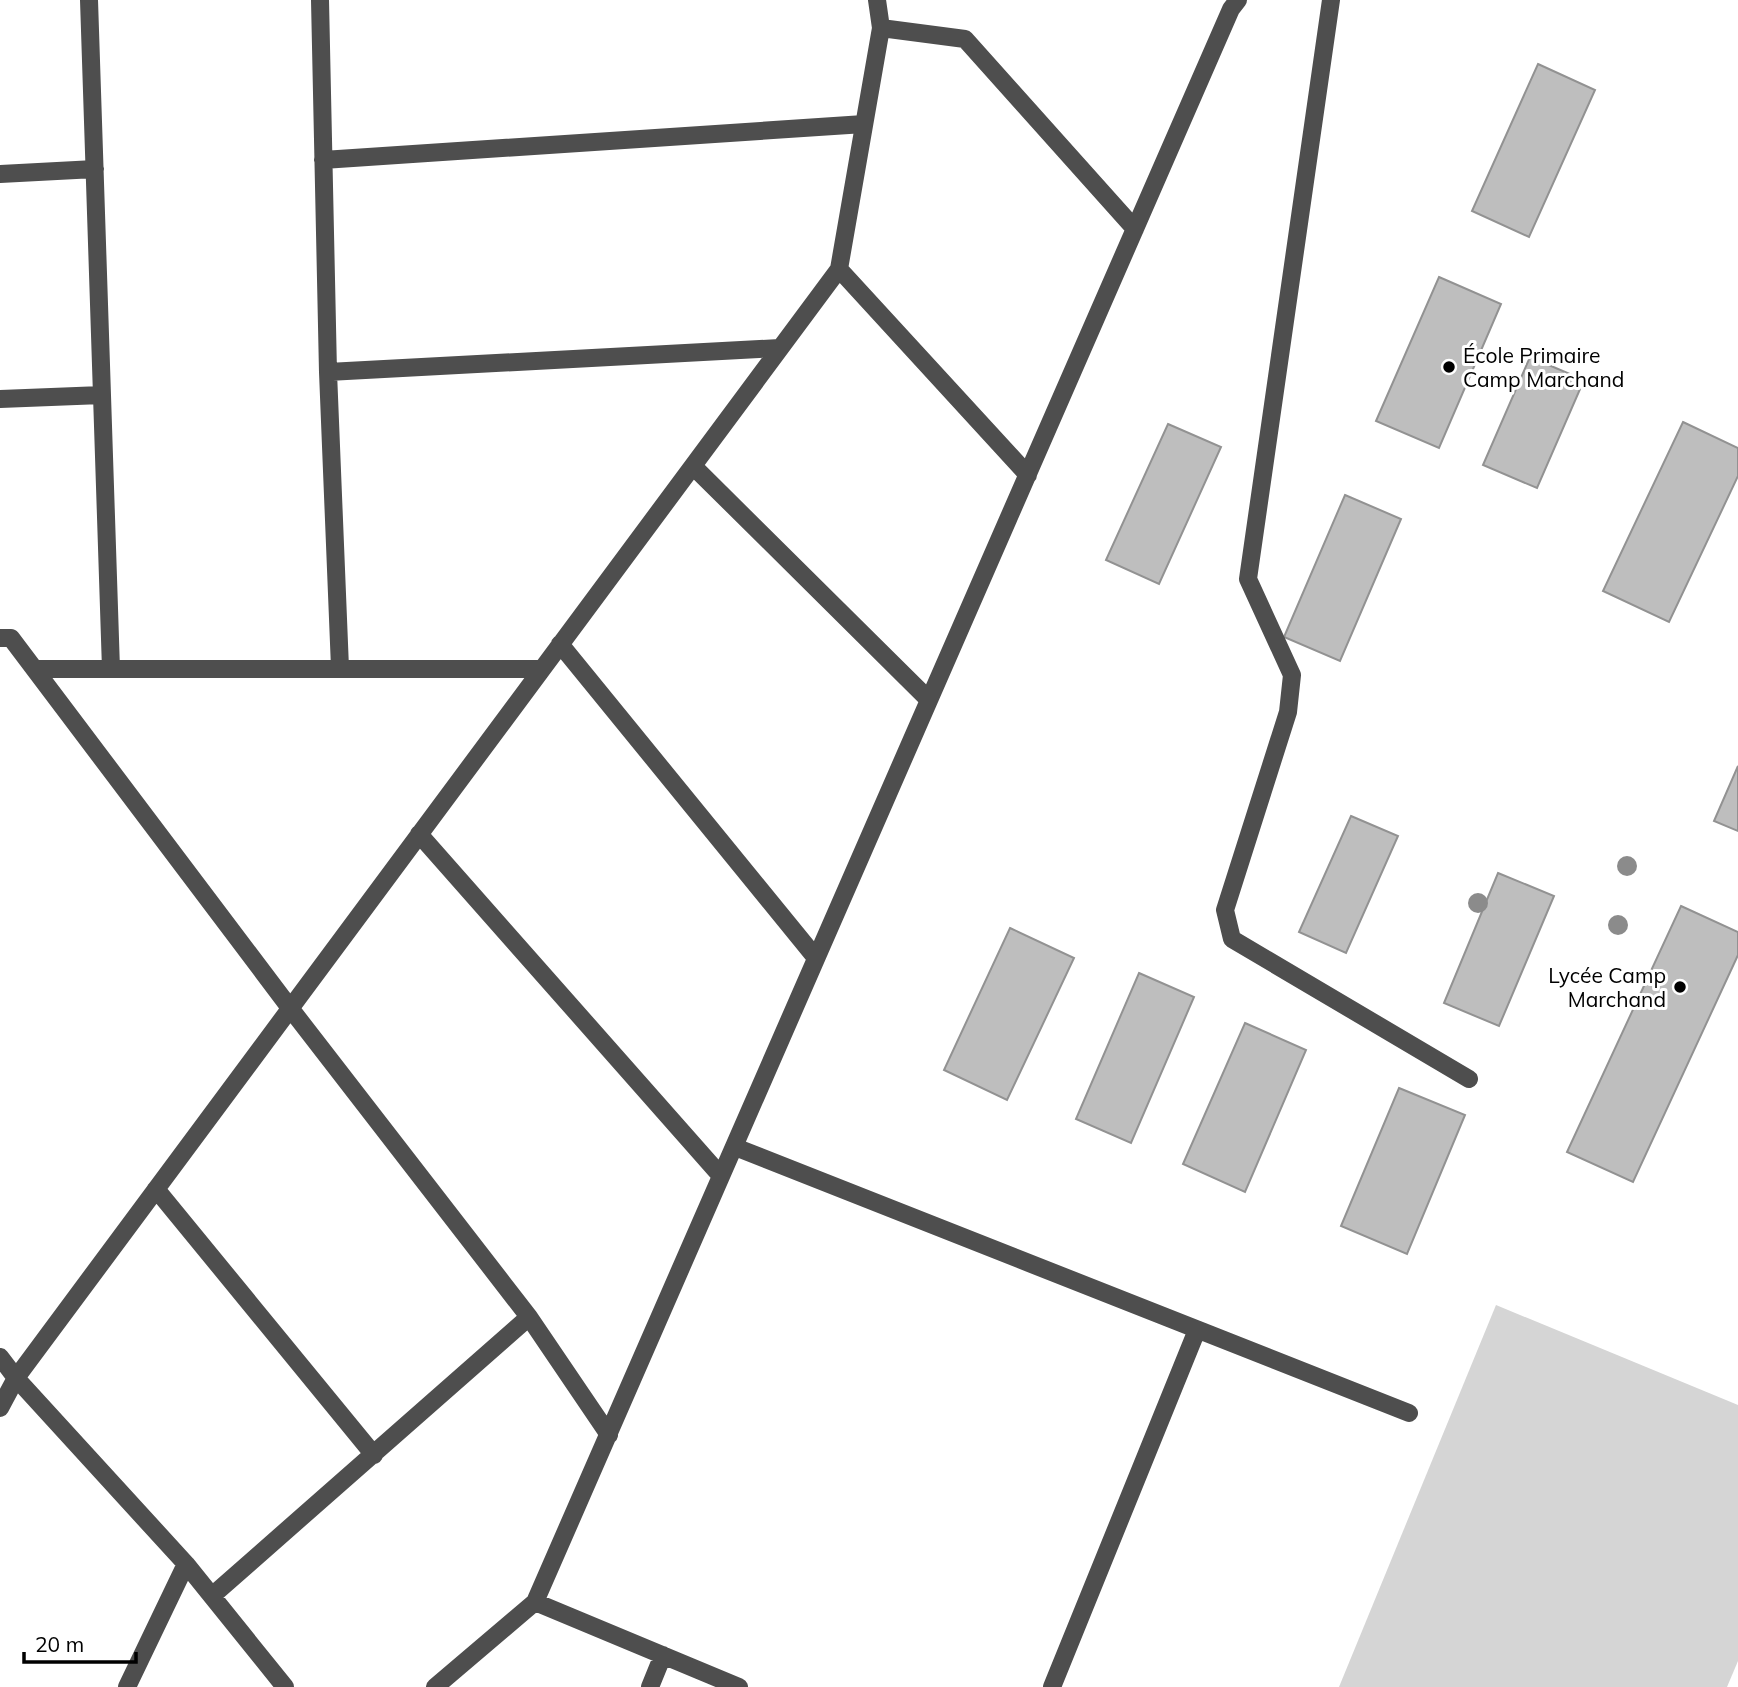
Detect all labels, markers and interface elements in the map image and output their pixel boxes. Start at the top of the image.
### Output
place label: École Primaire Camp Marchand [1463,342,1624,392]
marker: École Primaire Camp Marchand [1441,359,1457,375]
place label: Lycée Camp Marchand [1548,962,1666,1012]
marker: Lycée Camp Marchand [1672,979,1688,995]
scale bar [24,1620,136,1664]
text: 20 m [35,1631,84,1657]

